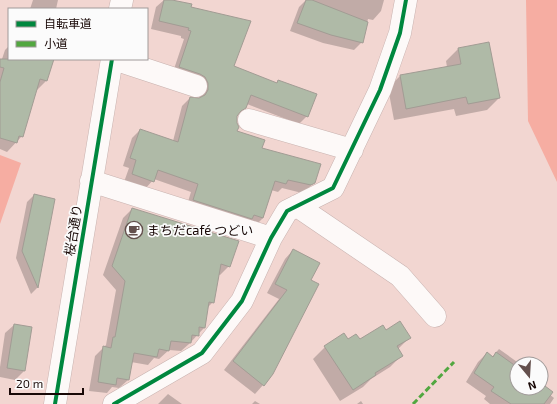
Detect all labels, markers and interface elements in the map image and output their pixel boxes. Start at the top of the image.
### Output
legend [8,8,148,60]
text: 自転車道 [44,16,92,30]
text: 小道 [44,36,68,50]
street label: 桜台通り [61,203,85,257]
cafe icon: まちだcafé つどい [124,220,144,240]
place label: まちだcafé つどい [147,222,253,238]
north arrow [509,356,549,396]
scale bar [10,370,83,396]
text: 20 m [16,376,43,390]
text: N [526,379,538,393]

